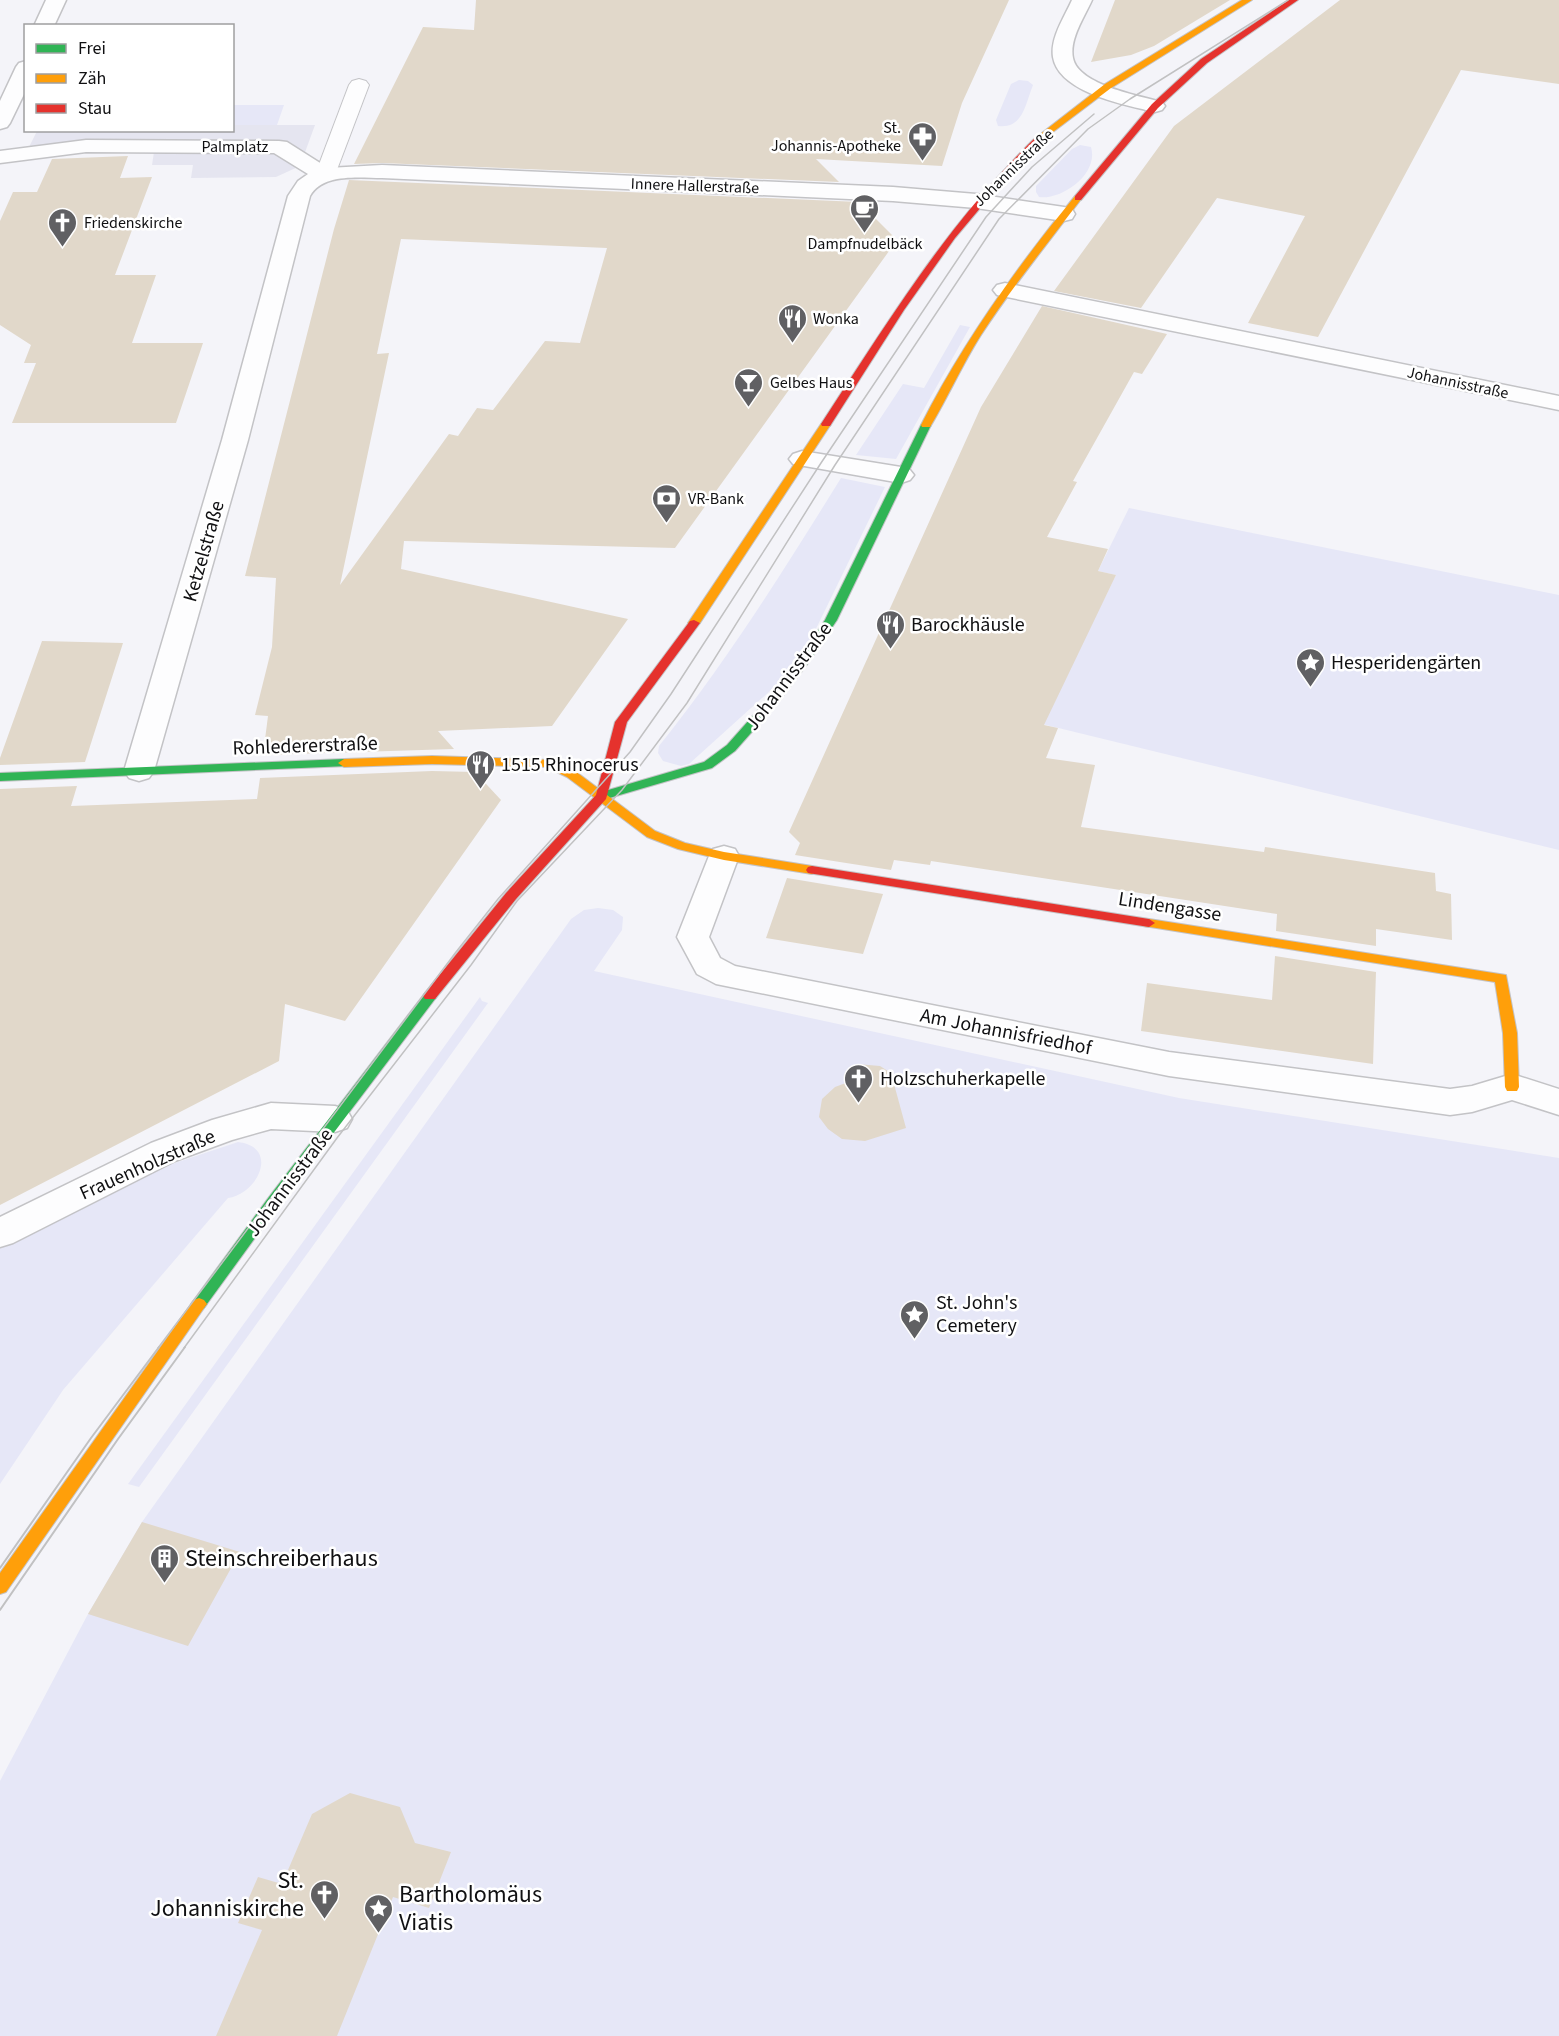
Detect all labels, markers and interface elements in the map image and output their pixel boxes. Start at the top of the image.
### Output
legend [24,24,234,132]
text: Frei [78,36,106,61]
text: Zäh [78,66,106,91]
text: Stau [78,96,112,121]
place label: St. Johannis-Apotheke [771,117,901,157]
pharmacy icon: St. Johannis-Apotheke [906,120,938,162]
street label: Johannisstraße [969,124,1059,212]
street label: Palmplatz [202,136,269,158]
street label: Innere Hallerstraße [630,173,760,199]
cafe icon: Dampfnudelbäck [849,192,881,234]
church icon: Friedenskirche [47,206,79,248]
place label: Friedenskirche [84,212,183,234]
place label: Dampfnudelbäck [808,233,923,255]
restaurant icon: Wonka [776,302,808,344]
place label: Wonka [813,308,859,330]
street label: Johannisstraße [1405,361,1511,405]
bar icon: Gelbes Haus [733,366,765,408]
place label: Gelbes Haus [770,372,853,394]
bank icon: VR-Bank [651,482,683,524]
place label: VR-Bank [688,488,744,510]
street label: Ketzelstraße [176,497,232,605]
restaurant icon: Barockhäusle [874,608,906,650]
place label: Barockhäusle [911,611,1025,639]
street label: Johannisstraße [739,616,839,737]
place icon: Hesperidengärten [1294,646,1326,688]
place label: Hesperidengärten [1331,649,1481,677]
street label: Rohledererstraße [232,729,378,763]
restaurant icon: 1515 Rhinocerus [464,748,496,790]
place label: 1515 Rhinocerus [501,751,639,779]
street label: Lindengasse [1116,885,1223,929]
street label: Am Johannisfriedhof [918,1002,1095,1063]
church icon: Holzschuherkapelle [843,1062,875,1104]
place label: Holzschuherkapelle [880,1065,1045,1093]
street label: Frauenholzstraße [75,1122,220,1207]
street label: Johannisstraße [240,1122,340,1243]
place label: St. John's Cemetery [936,1289,1017,1340]
place icon: St. John's Cemetery [899,1298,931,1340]
place label: Steinschreiberhaus [185,1541,378,1576]
building icon: Steinschreiberhaus [148,1542,180,1584]
place label: St. Johanniskirche [150,1863,304,1926]
place label: Bartholomäus Viatis [399,1877,542,1940]
church icon: St. Johanniskirche [309,1878,341,1920]
place icon: Bartholomäus Viatis [362,1892,394,1934]

